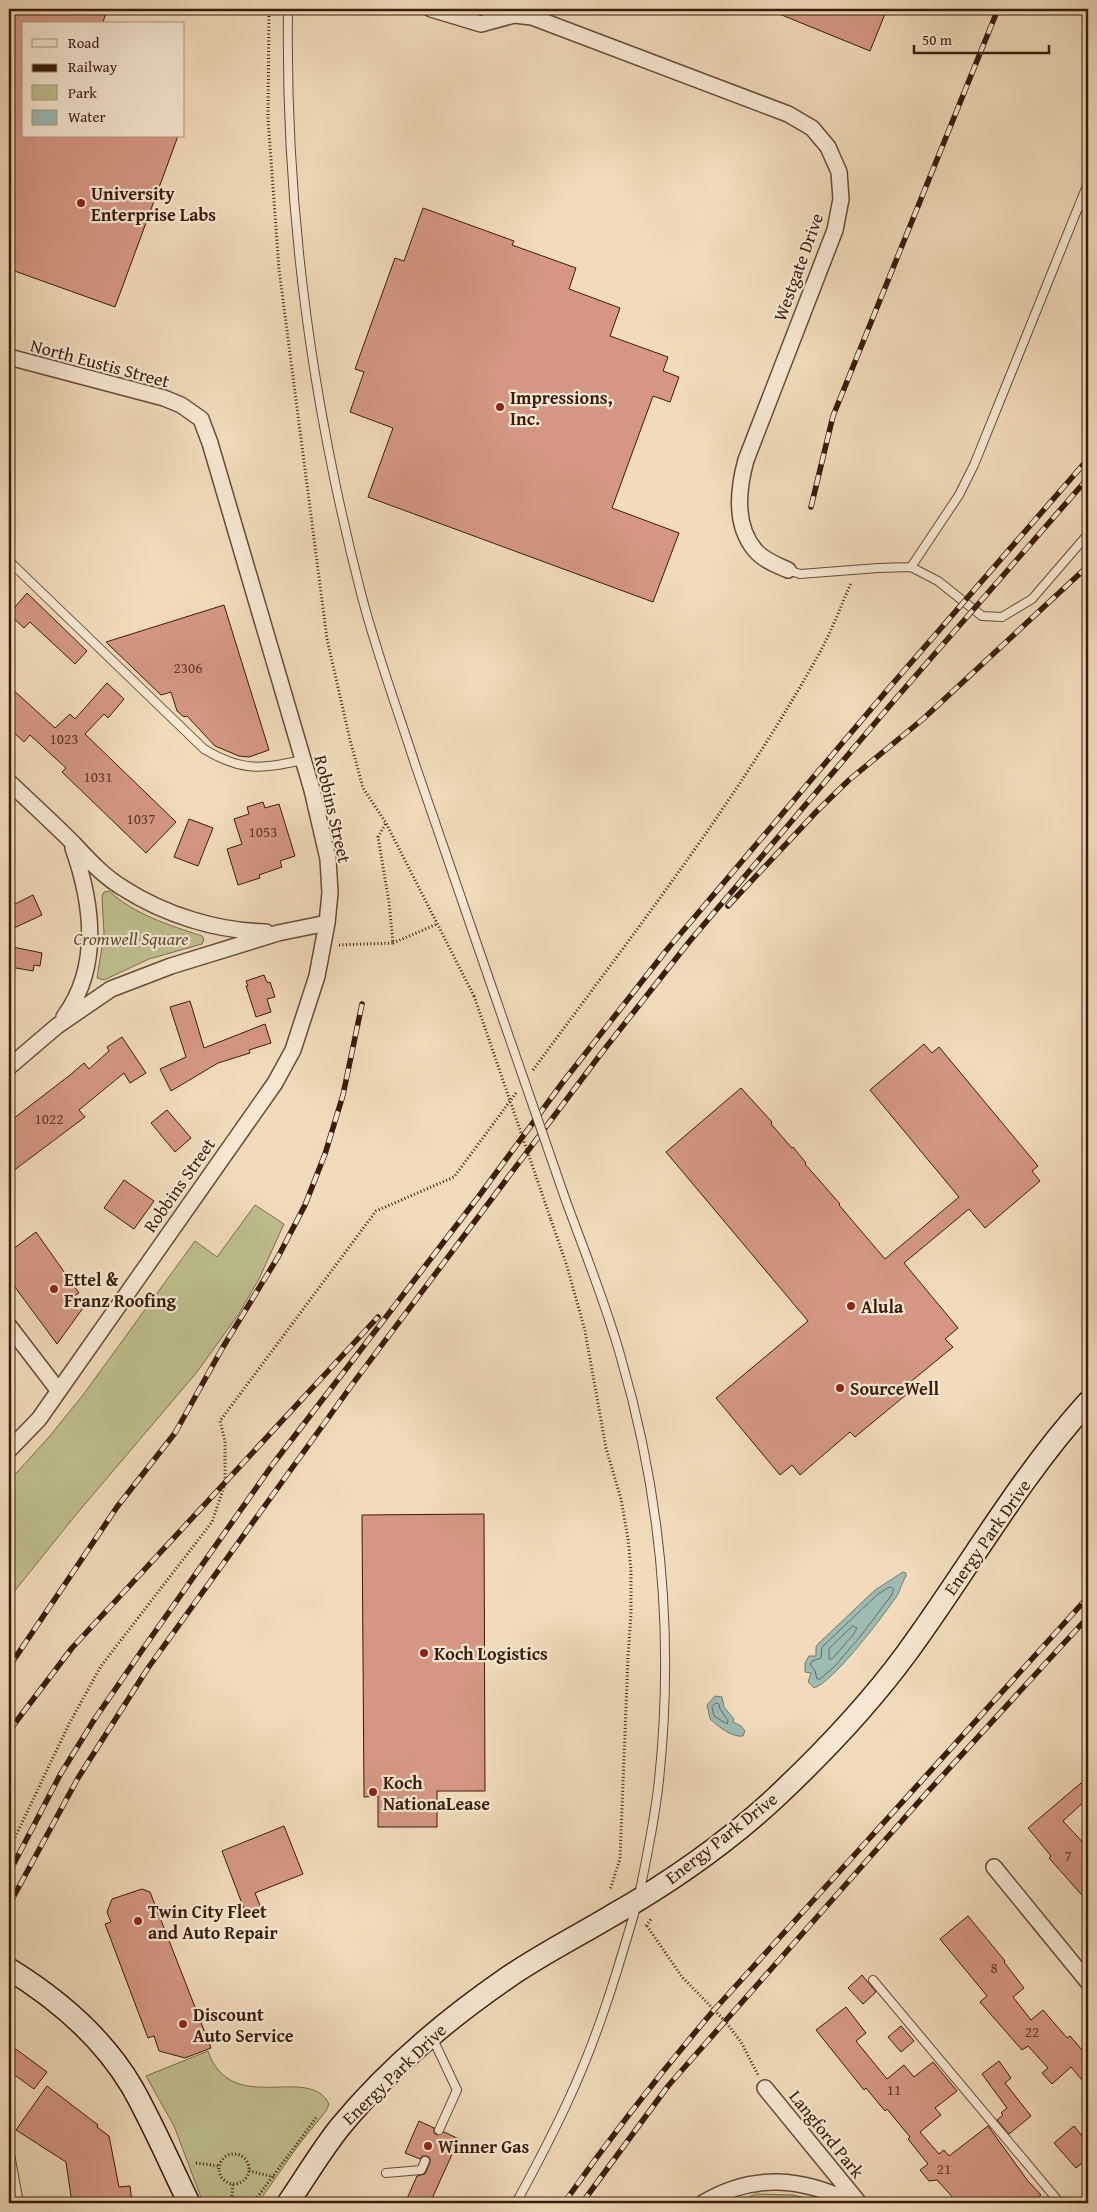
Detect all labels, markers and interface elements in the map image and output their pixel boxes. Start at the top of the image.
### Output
legend [22,22,185,138]
scale bar [914,22,1050,54]
text: 50 m [922,29,953,50]
text: Road [68,32,99,53]
text: Railway [68,56,118,77]
text: Park [68,82,97,103]
text: Water [68,106,106,127]
place label: University Enterprise Labs [91,180,216,228]
marker: University Enterprise Labs [75,197,87,209]
street label: Westgate Drive [766,209,830,325]
street label: North Eustis Street [28,331,173,395]
place label: Impressions, Inc. [510,384,613,432]
marker: Impressions, Inc. [494,401,506,413]
house number: 2306 [174,657,202,678]
house number: 1023 [50,728,78,749]
street label: Robbins Street [307,752,359,866]
house number: 1031 [84,766,112,787]
house number: 1037 [127,808,155,829]
house number: 1053 [249,821,277,842]
park label: Cromwell Square [73,925,189,952]
house number: 1022 [35,1108,63,1129]
street label: Robbins Street [136,1132,222,1238]
place label: Ettel & Franz Roofing [64,1266,177,1314]
marker: Ettel & Franz Roofing [48,1283,60,1295]
place label: Alula [861,1293,904,1320]
marker: Alula [845,1300,857,1312]
place label: SourceWell [850,1375,940,1402]
marker: SourceWell [834,1382,846,1394]
street label: Energy Park Drive [937,1474,1037,1600]
place label: Koch Logistics [434,1640,548,1667]
marker: Koch Logistics [418,1647,430,1659]
place label: Koch NationaLease [383,1769,490,1817]
street label: Energy Park Drive [659,1785,783,1891]
marker: Koch NationaLease [367,1786,379,1798]
house number: 7 [1064,1845,1072,1866]
place label: Twin City Fleet and Auto Repair [148,1898,278,1946]
marker: Twin City Fleet and Auto Repair [132,1915,144,1927]
house number: 8 [990,1957,998,1978]
place label: Discount Auto Service [193,2001,294,2049]
street label: Energy Park Drive [336,2017,452,2131]
marker: Discount Auto Service [177,2018,189,2030]
house number: 22 [1025,2021,1039,2042]
house number: 11 [887,2079,901,2100]
street label: Langford Park [783,2084,872,2185]
place label: Winner Gas [438,2133,529,2160]
marker: Winner Gas [422,2140,434,2152]
house number: 21 [937,2158,951,2179]

